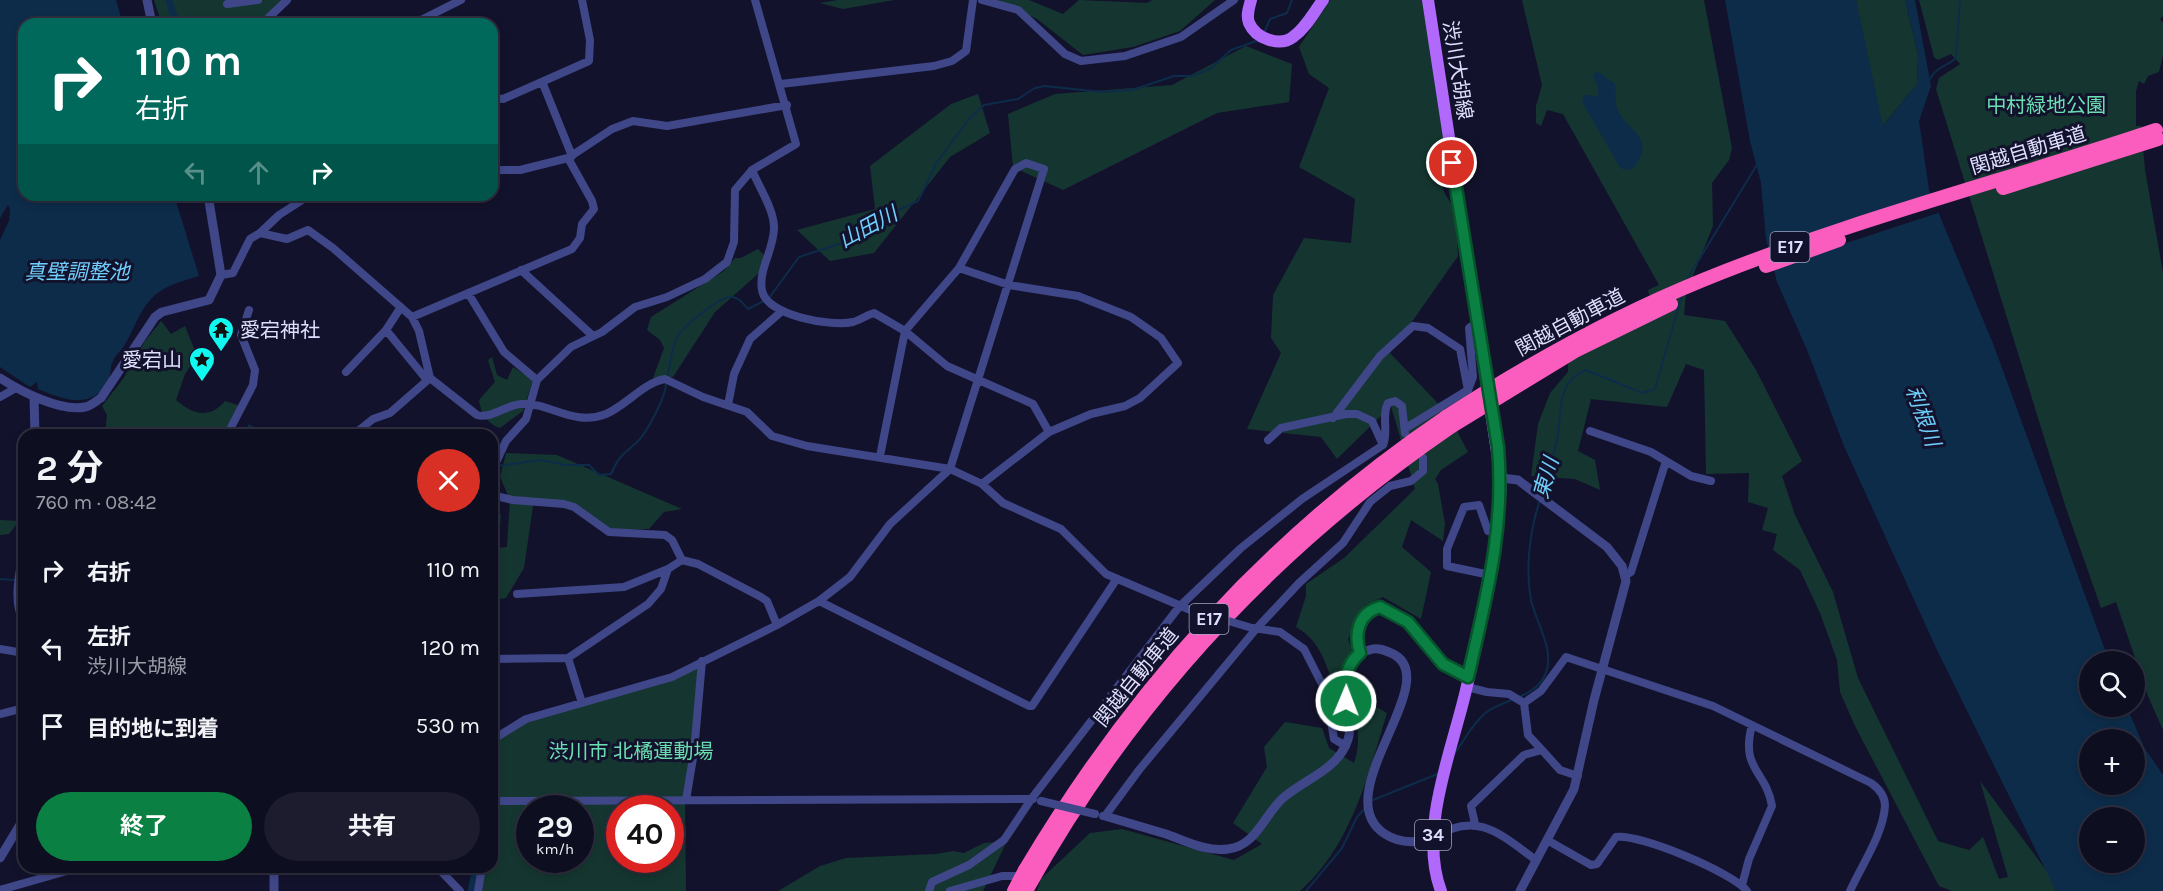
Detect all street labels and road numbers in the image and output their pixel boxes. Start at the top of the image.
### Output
street label: 渋川大胡線 [1438,19,1477,121]
street label: 関越自動車道 [1967,122,2089,179]
road number: E17 [1770,232,1810,262]
street label: 関越自動車道 [1512,284,1629,361]
road number: E17 [1190,604,1228,634]
street label: 関越自動車道 [1090,623,1183,731]
road number: 34 [1415,820,1451,850]

